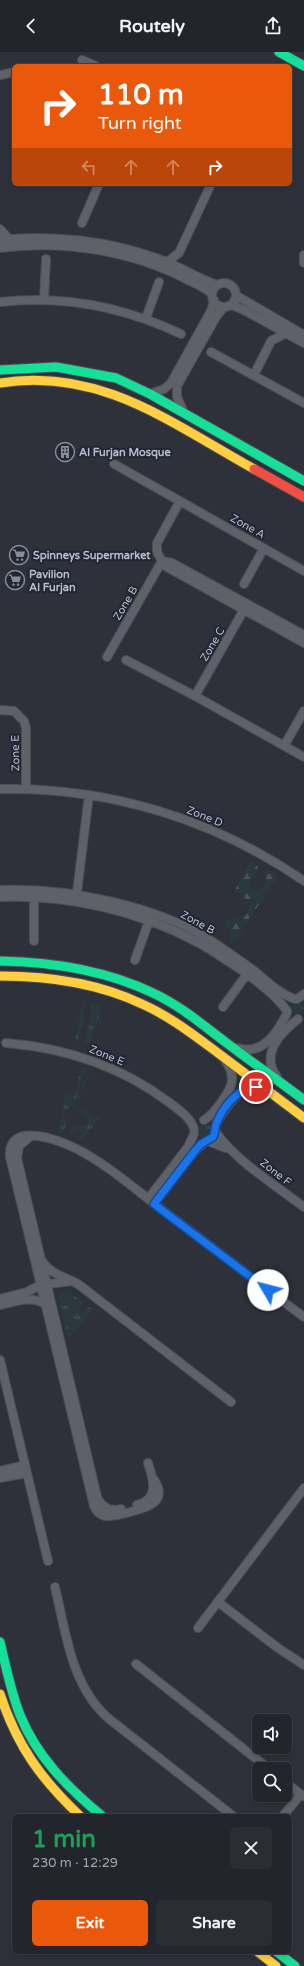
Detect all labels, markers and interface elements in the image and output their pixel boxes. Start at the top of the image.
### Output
icon: back [20,15,42,37]
text: Routely [119,15,185,37]
icon: share [262,15,284,37]
text: 110 m [98,78,184,112]
icon: right [32,80,84,132]
text: Turn right [98,112,182,134]
icon: left [78,156,100,178]
icon: ahead [120,156,142,178]
icon: ahead [162,156,184,178]
icon: right [204,156,226,178]
building icon: Al Furjan Mosque [54,441,76,463]
place label: Al Furjan Mosque [79,446,172,460]
street label: Zone A [228,512,267,541]
supermarket icon: Spinneys Supermarket [8,544,30,566]
place label: Spinneys Supermarket [33,549,151,563]
place label: Pavilion Al Furjan [29,568,76,595]
supermarket icon: Pavilion Al Furjan [4,569,26,591]
street label: Zone B [111,584,141,623]
street label: Zone C [198,625,228,664]
street label: Zone E [9,735,22,771]
street label: Zone D [185,803,225,830]
street label: Zone B [178,908,218,937]
street label: Zone E [87,1043,126,1068]
pin [239,1070,273,1104]
icon: arrive [245,1076,267,1098]
street label: Zone F [257,1156,294,1189]
position arrow [247,1269,289,1311]
map controls [252,1714,292,1802]
button: sound [252,1714,292,1754]
button: search [252,1762,292,1802]
text: 1 min [32,1825,96,1854]
button: close [230,1827,272,1869]
text: 230 m · 12:29 [32,1855,118,1871]
button: Exit [32,1900,148,1946]
button: Share [156,1900,272,1946]

